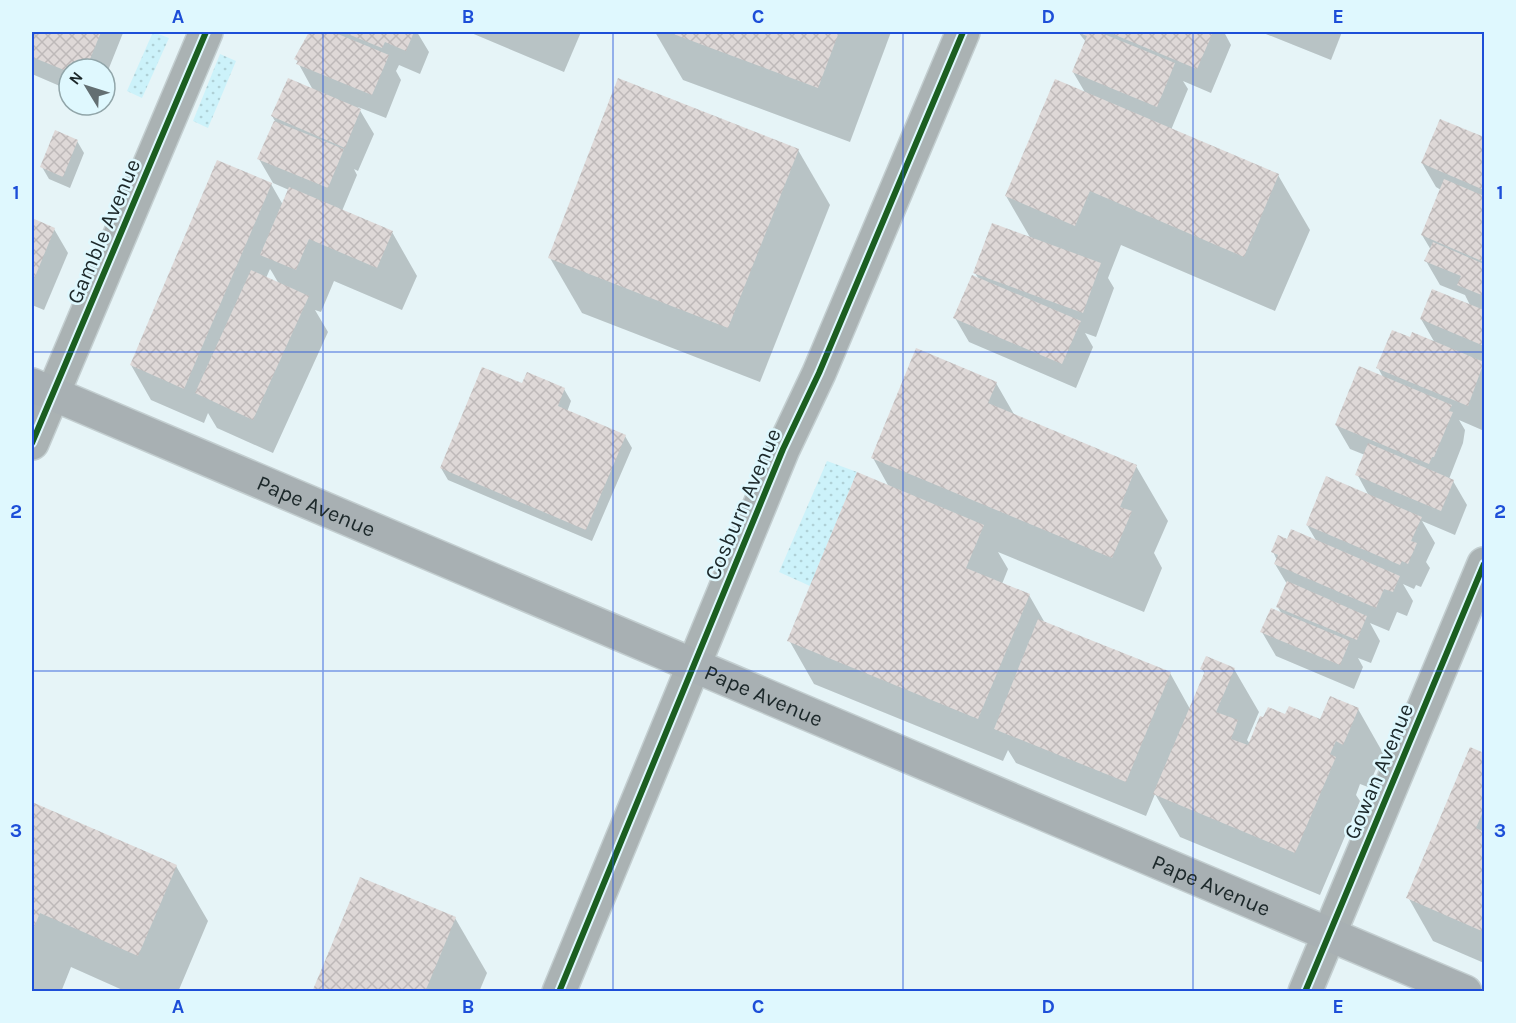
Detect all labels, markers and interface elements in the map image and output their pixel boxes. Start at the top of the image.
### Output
text: A [172,5,185,28]
text: B [462,5,474,28]
text: C [752,5,764,28]
text: D [1041,5,1055,28]
text: E [1332,5,1344,28]
north arrow [57,57,117,117]
text: N [65,68,87,88]
street label: Gamble Avenue [62,155,146,308]
text: 1 [12,181,20,204]
text: 1 [1496,181,1504,204]
street label: Cosburn Avenue [699,425,787,584]
street label: Pape Avenue [253,470,379,543]
text: 2 [10,500,22,523]
text: 2 [1494,500,1506,523]
street label: Pape Avenue [700,659,827,733]
street label: Gowan Avenue [1339,700,1419,843]
text: 3 [10,819,22,842]
text: 3 [1494,819,1506,842]
street label: Pape Avenue [1148,849,1274,922]
text: A [172,995,185,1018]
text: B [462,995,474,1018]
text: C [752,995,764,1018]
text: D [1041,995,1055,1018]
text: E [1332,995,1344,1018]

